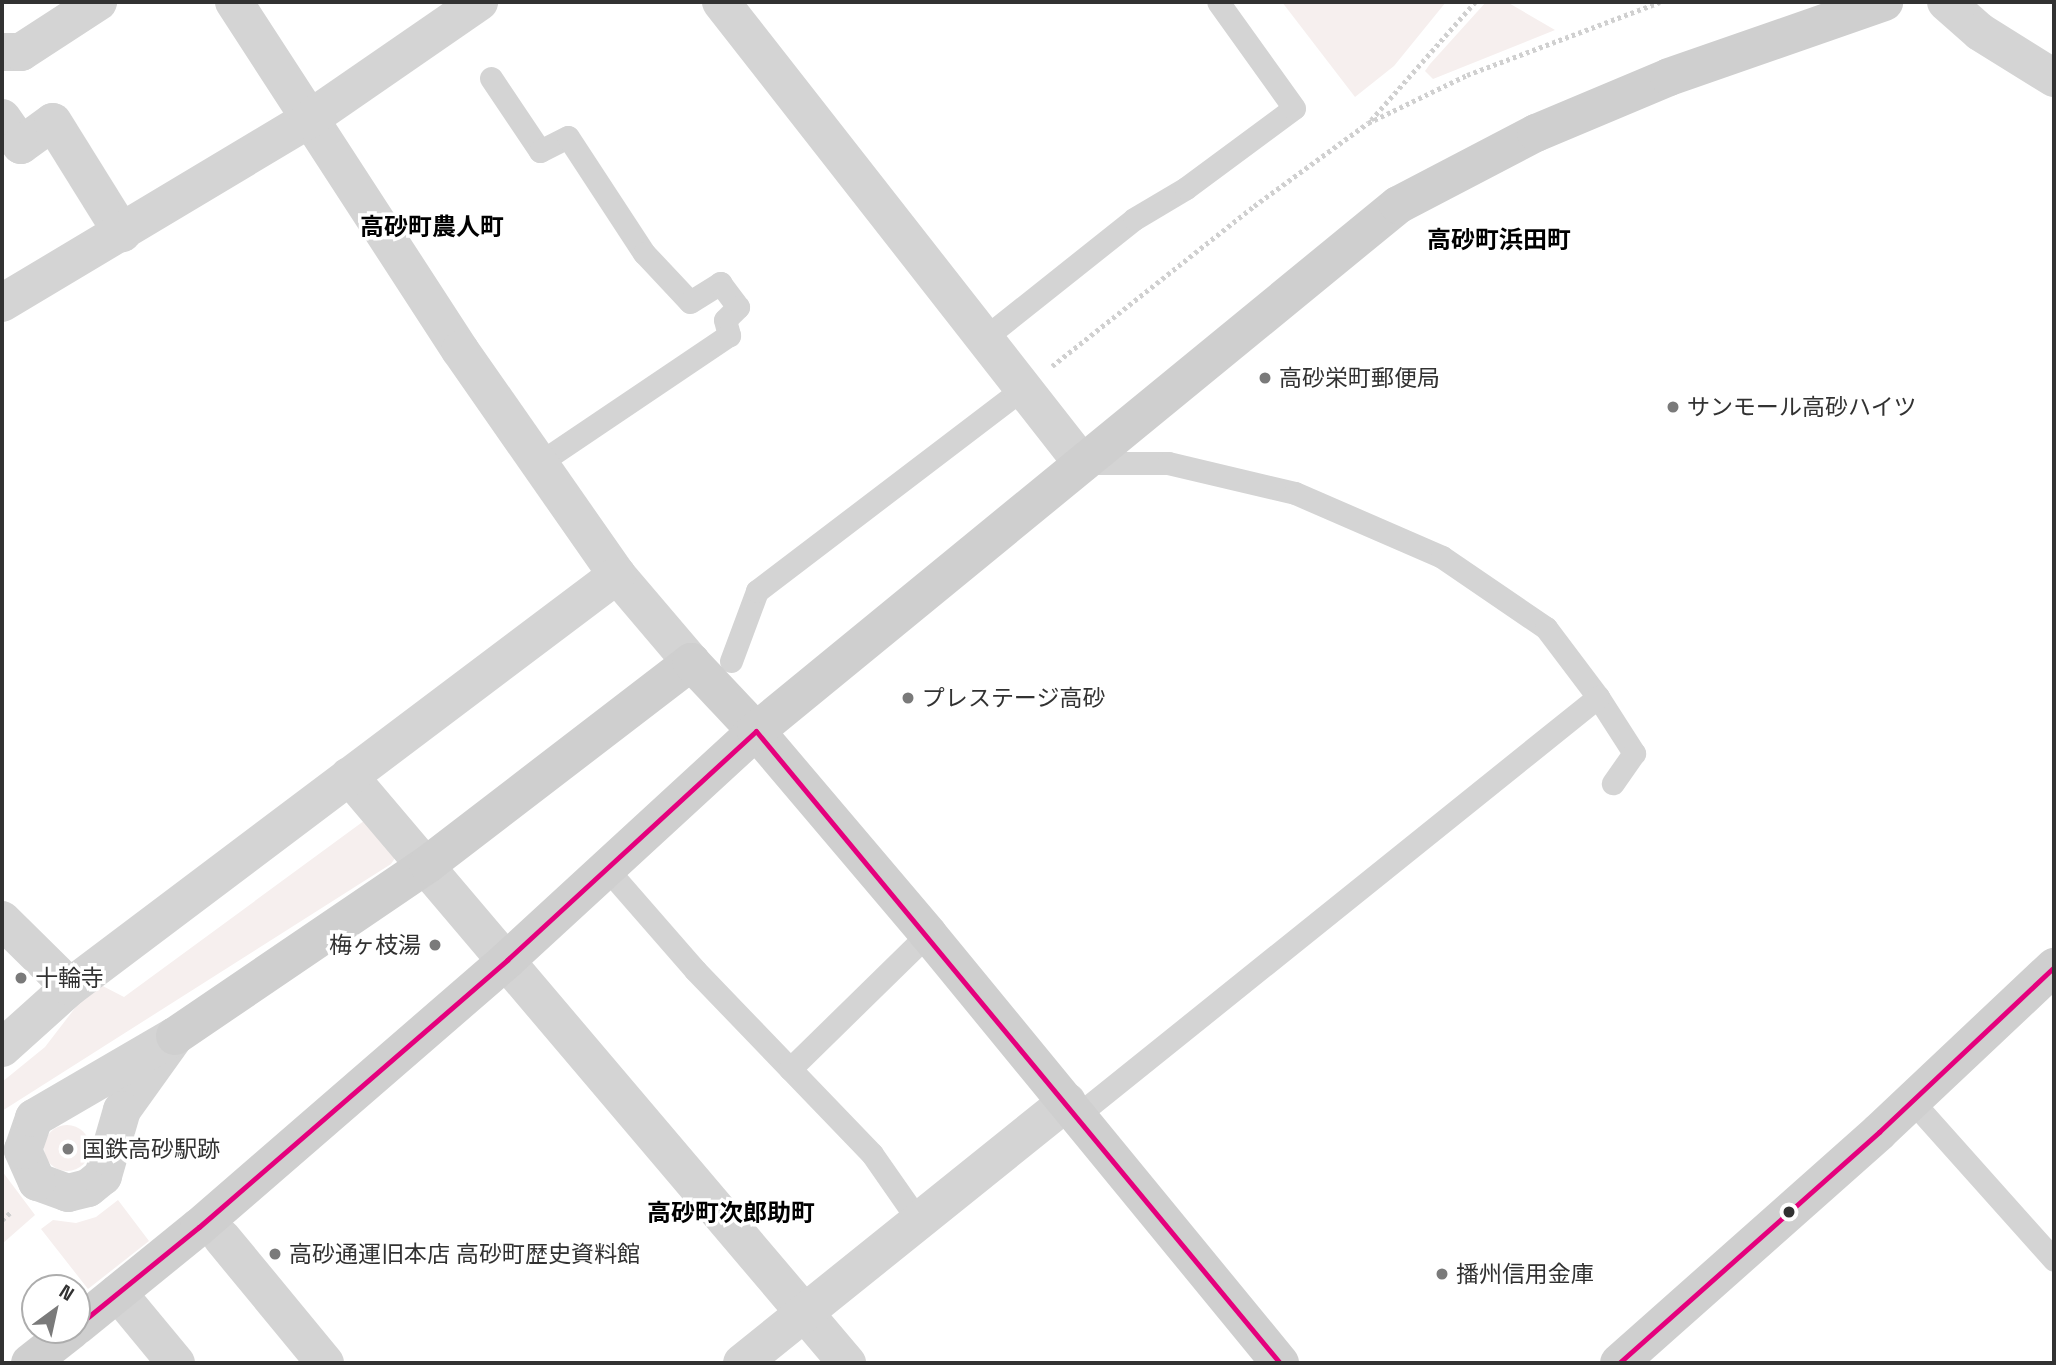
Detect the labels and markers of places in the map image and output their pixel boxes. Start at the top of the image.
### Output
place label: 高砂栄町郵便局 [1279,364,1440,392]
marker: 高砂栄町郵便局 [1257,370,1273,386]
place label: サンモール高砂ハイツ [1687,393,1917,421]
marker: サンモール高砂ハイツ [1665,399,1681,415]
place label: プレステージ高砂 [922,684,1106,712]
marker: プレステージ高砂 [900,690,916,706]
place label: 梅ヶ枝湯 [329,931,421,959]
marker: 梅ヶ枝湯 [427,937,443,953]
place label: 十輪寺 [35,964,104,992]
marker: 十輪寺 [13,970,29,986]
place label: 国鉄高砂駅跡 [82,1135,220,1163]
marker: 国鉄高砂駅跡 [60,1141,76,1157]
unlabelled marker [1782,1205,1796,1219]
place label: 高砂通運旧本店 高砂町歴史資料館 [289,1240,640,1268]
marker: 高砂通運旧本店 高砂町歴史資料館 [267,1246,283,1262]
place label: 播州信用金庫 [1456,1260,1594,1288]
marker: 播州信用金庫 [1434,1266,1450,1282]

